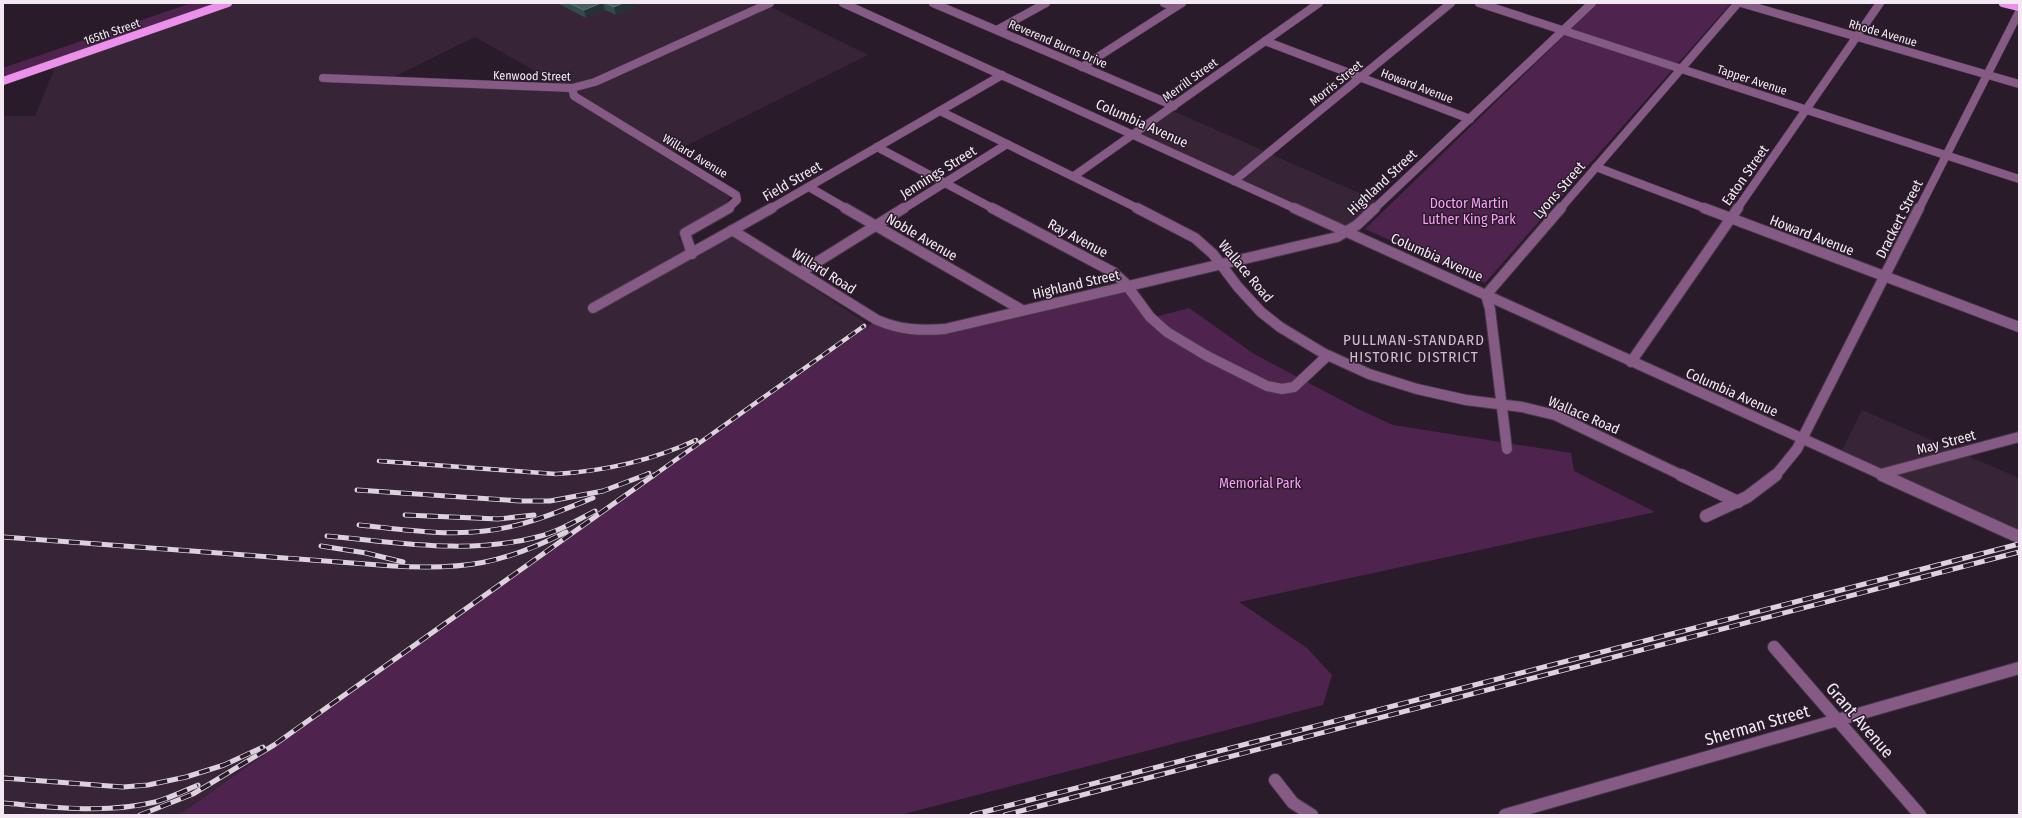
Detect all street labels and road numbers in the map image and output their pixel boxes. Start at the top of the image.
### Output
street label: 165th Street [82,16,142,48]
street label: Reverend Burns Drive [1007,17,1109,71]
street label: Rhode Avenue [1847,17,1919,49]
street label: Merrill Street [1160,55,1220,105]
street label: Morris Street [1307,57,1365,108]
street label: Tapper Avenue [1715,62,1789,98]
street label: Howard Avenue [1379,66,1455,106]
street label: Kenwood Street [493,68,571,84]
street label: Columbia Avenue [1093,96,1191,151]
street label: Willard Avenue [660,131,730,181]
street label: Eaton Street [1718,141,1773,209]
street label: Jennings Street [897,142,980,203]
street label: Highland Street [1344,145,1421,219]
street label: Field Street [760,158,825,205]
street label: Lyons Street [1530,158,1589,222]
street label: Drackert Street [1872,177,1927,261]
street label: Noble Avenue [883,210,960,265]
street label: Howard Avenue [1767,212,1857,259]
street label: Ray Avenue [1045,216,1111,261]
street label: Columbia Avenue [1388,230,1486,285]
street label: Wallace Road [1215,237,1277,306]
street label: Willard Road [788,245,859,298]
street label: Highland Street [1031,266,1122,303]
street label: Columbia Avenue [1683,365,1781,420]
street label: Wallace Road [1546,393,1622,438]
street label: May Street [1915,426,1978,459]
street label: Grant Avenue [1821,678,1898,762]
street label: Sherman Street [1702,700,1812,750]

